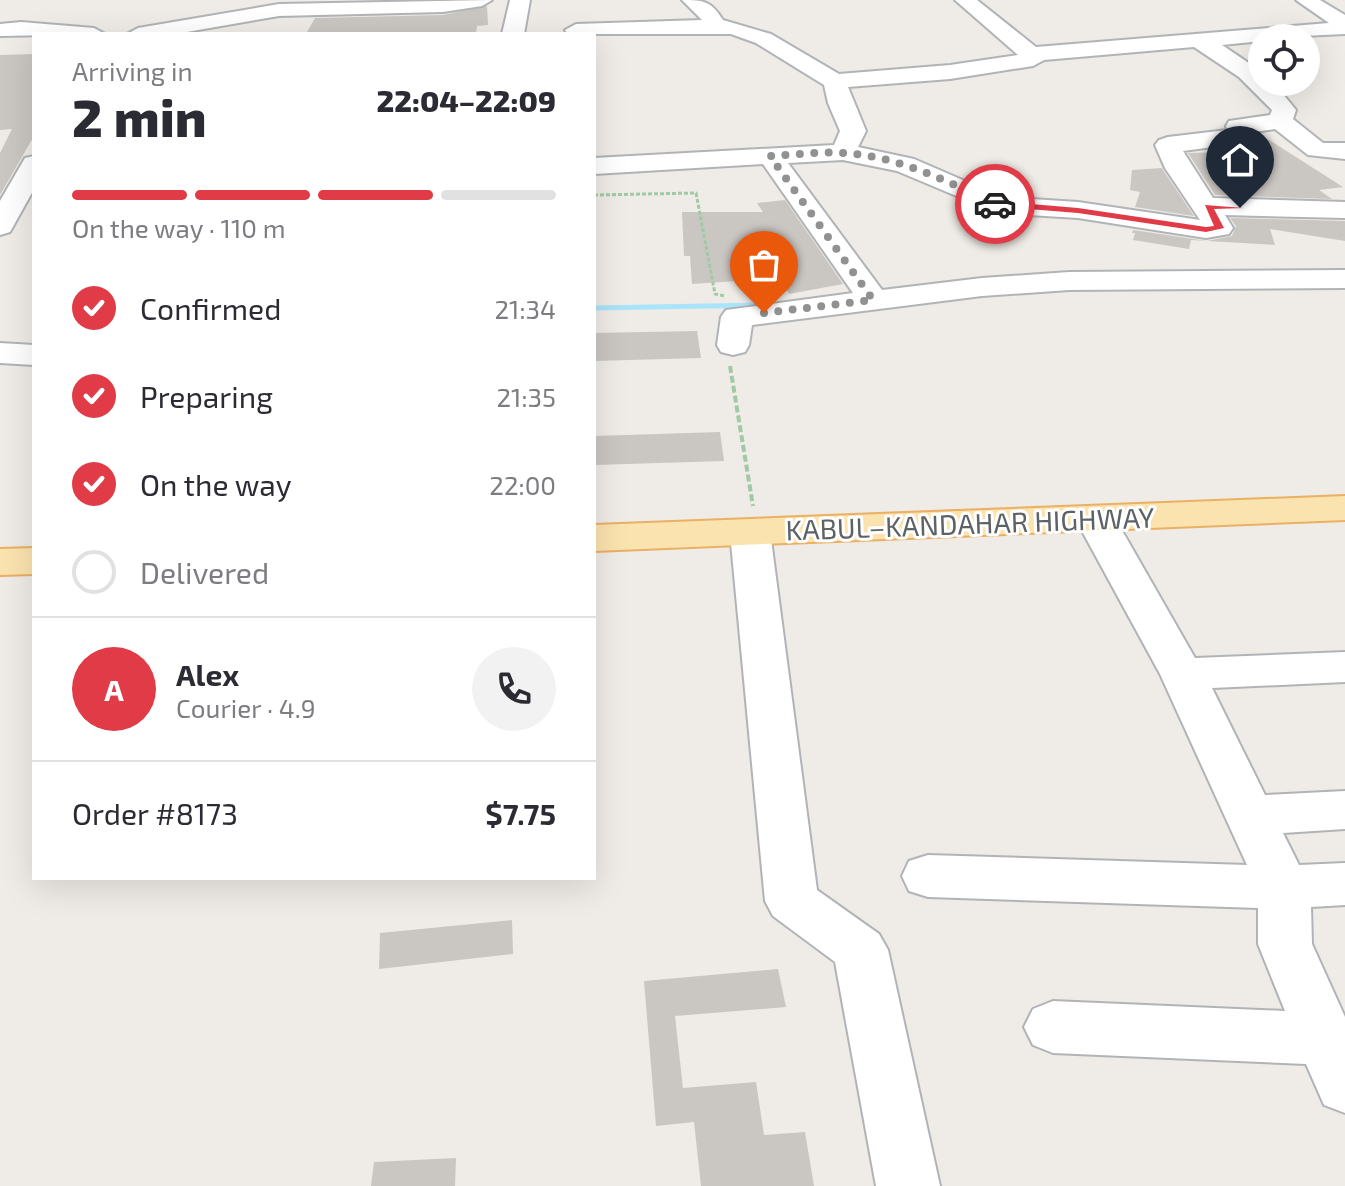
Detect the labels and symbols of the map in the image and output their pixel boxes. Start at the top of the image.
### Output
pin [1206,126,1274,208]
courier [955,164,1035,244]
pin [730,231,798,313]
street label: KABUL–KANDAHAR HIGHWAY [785,500,1155,546]

